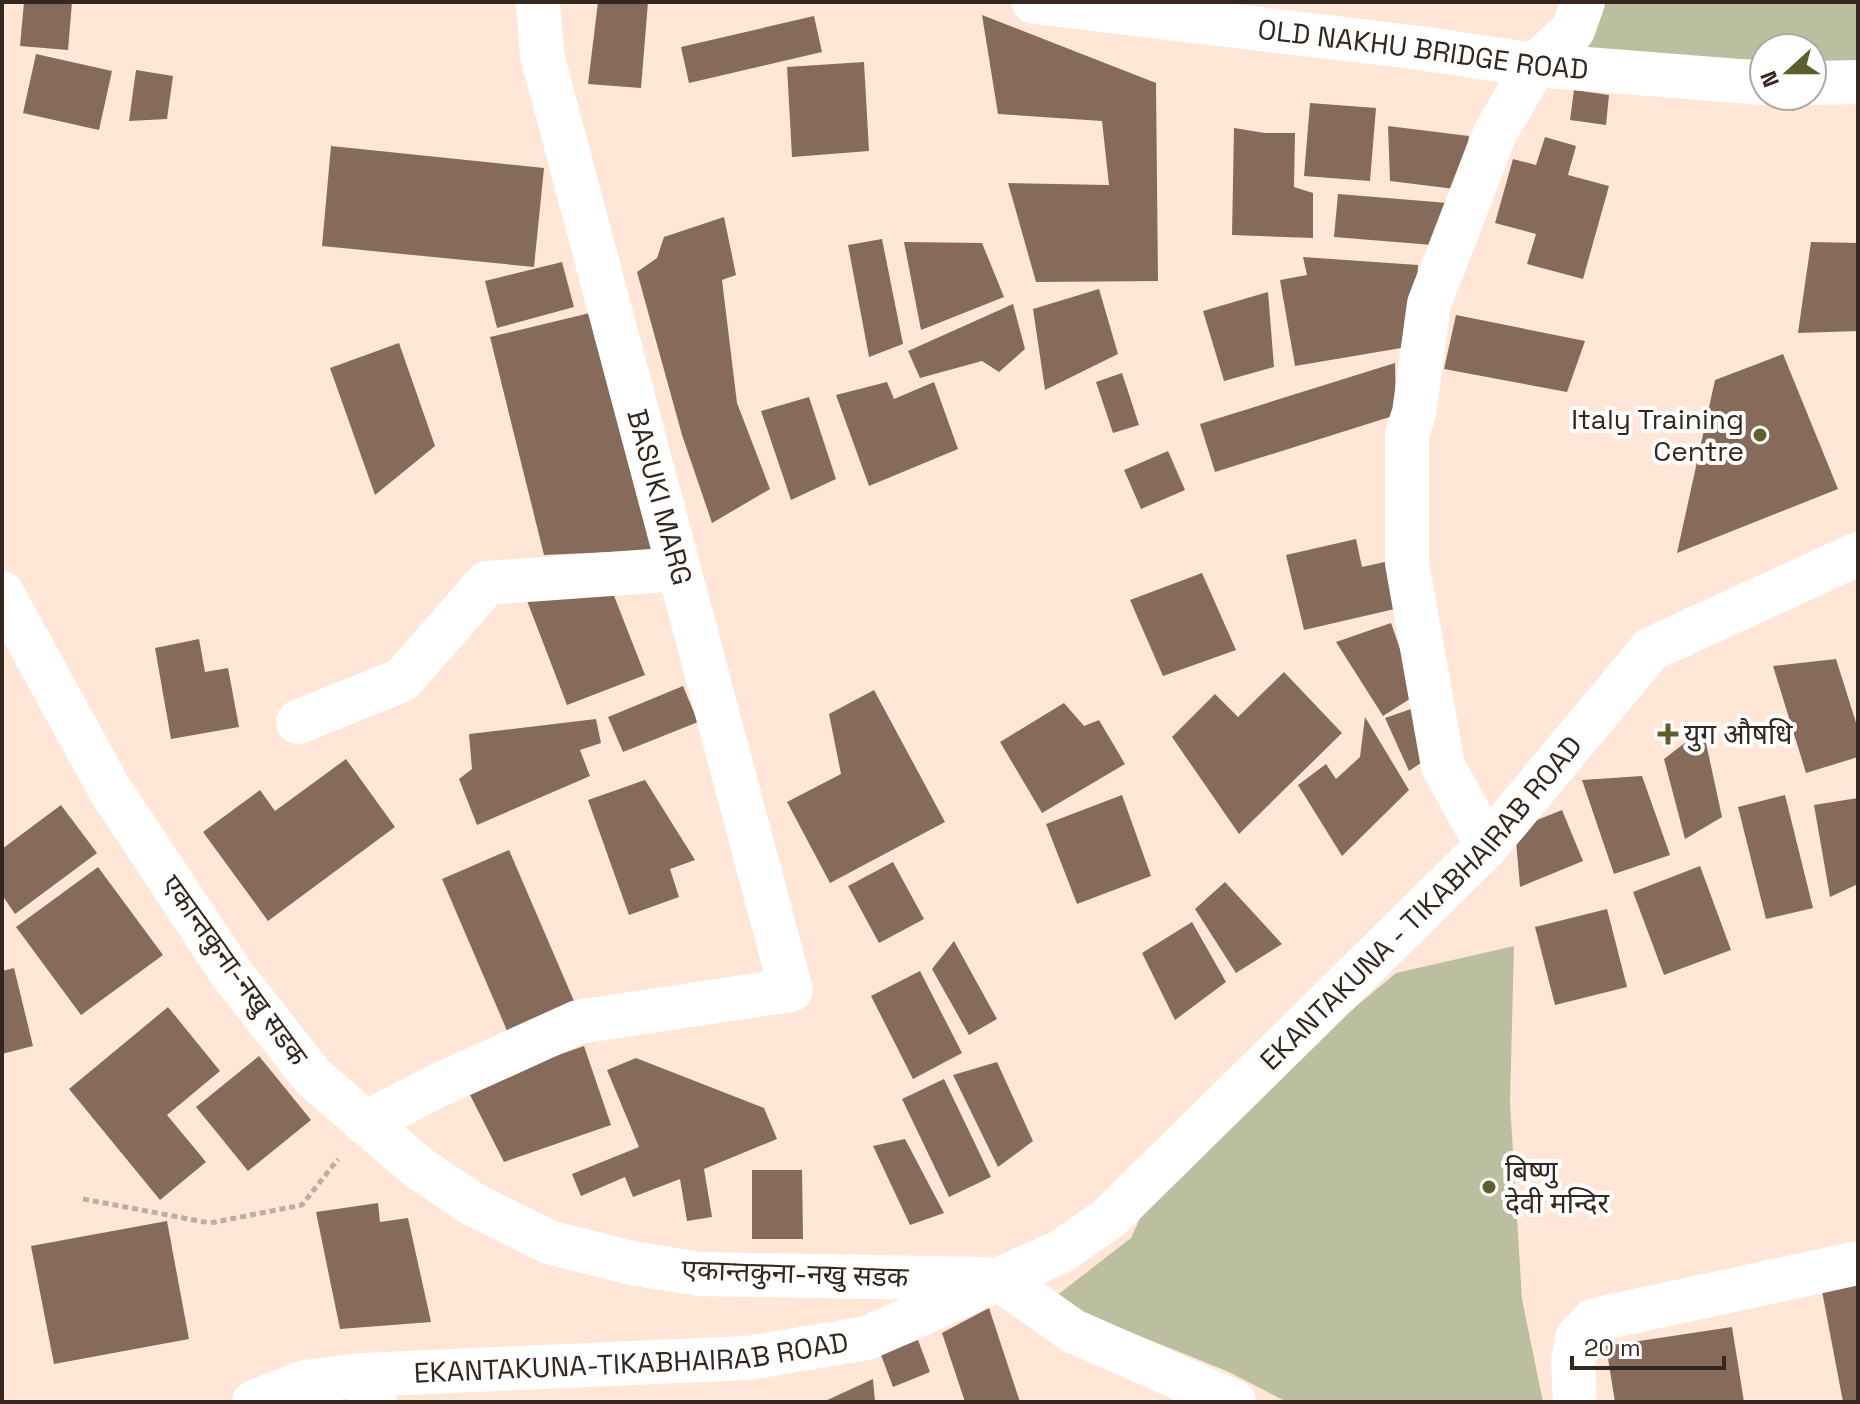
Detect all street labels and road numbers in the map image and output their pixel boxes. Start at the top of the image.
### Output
street label: OLD NAKHU BRIDGE ROAD [1256,11,1590,87]
street label: BASUKI MARG [619,405,701,589]
street label: EKANTAKUNA - TIKABHAIRAB ROAD [1252,728,1590,1077]
street label: एकान्तकुना-नखु सडक [154,868,317,1073]
street label: एकान्तकुना-नखु सडक [681,1251,910,1295]
street label: EKANTAKUNA-TIKABHAIRAB ROAD [413,1323,851,1391]

